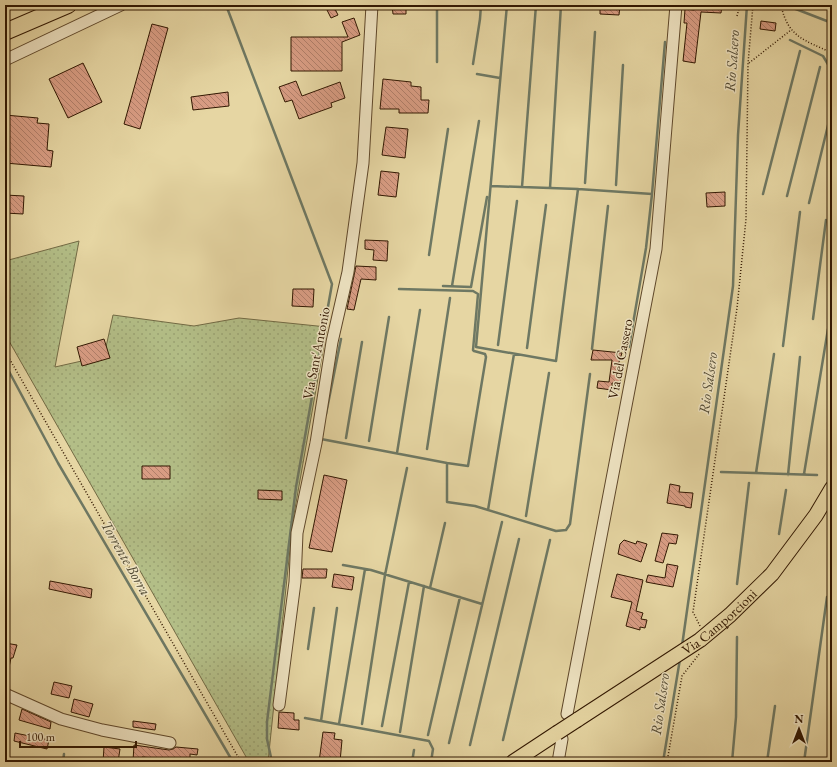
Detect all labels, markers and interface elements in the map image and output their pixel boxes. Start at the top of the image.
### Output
water label: Rio Salsero [720,29,743,93]
street label: Via Sant'Antonio [298,305,334,401]
street label: Via del Cassero [603,317,637,401]
water label: Rio Salsero [694,351,721,415]
water label: Torrente Borra [97,517,155,599]
street label: Via Camporcioni [678,585,761,659]
water label: Rio Salsero [646,672,673,736]
north arrow [779,709,819,749]
text: N [795,712,804,726]
scale bar [20,723,136,749]
text: 100 m [26,729,56,745]

